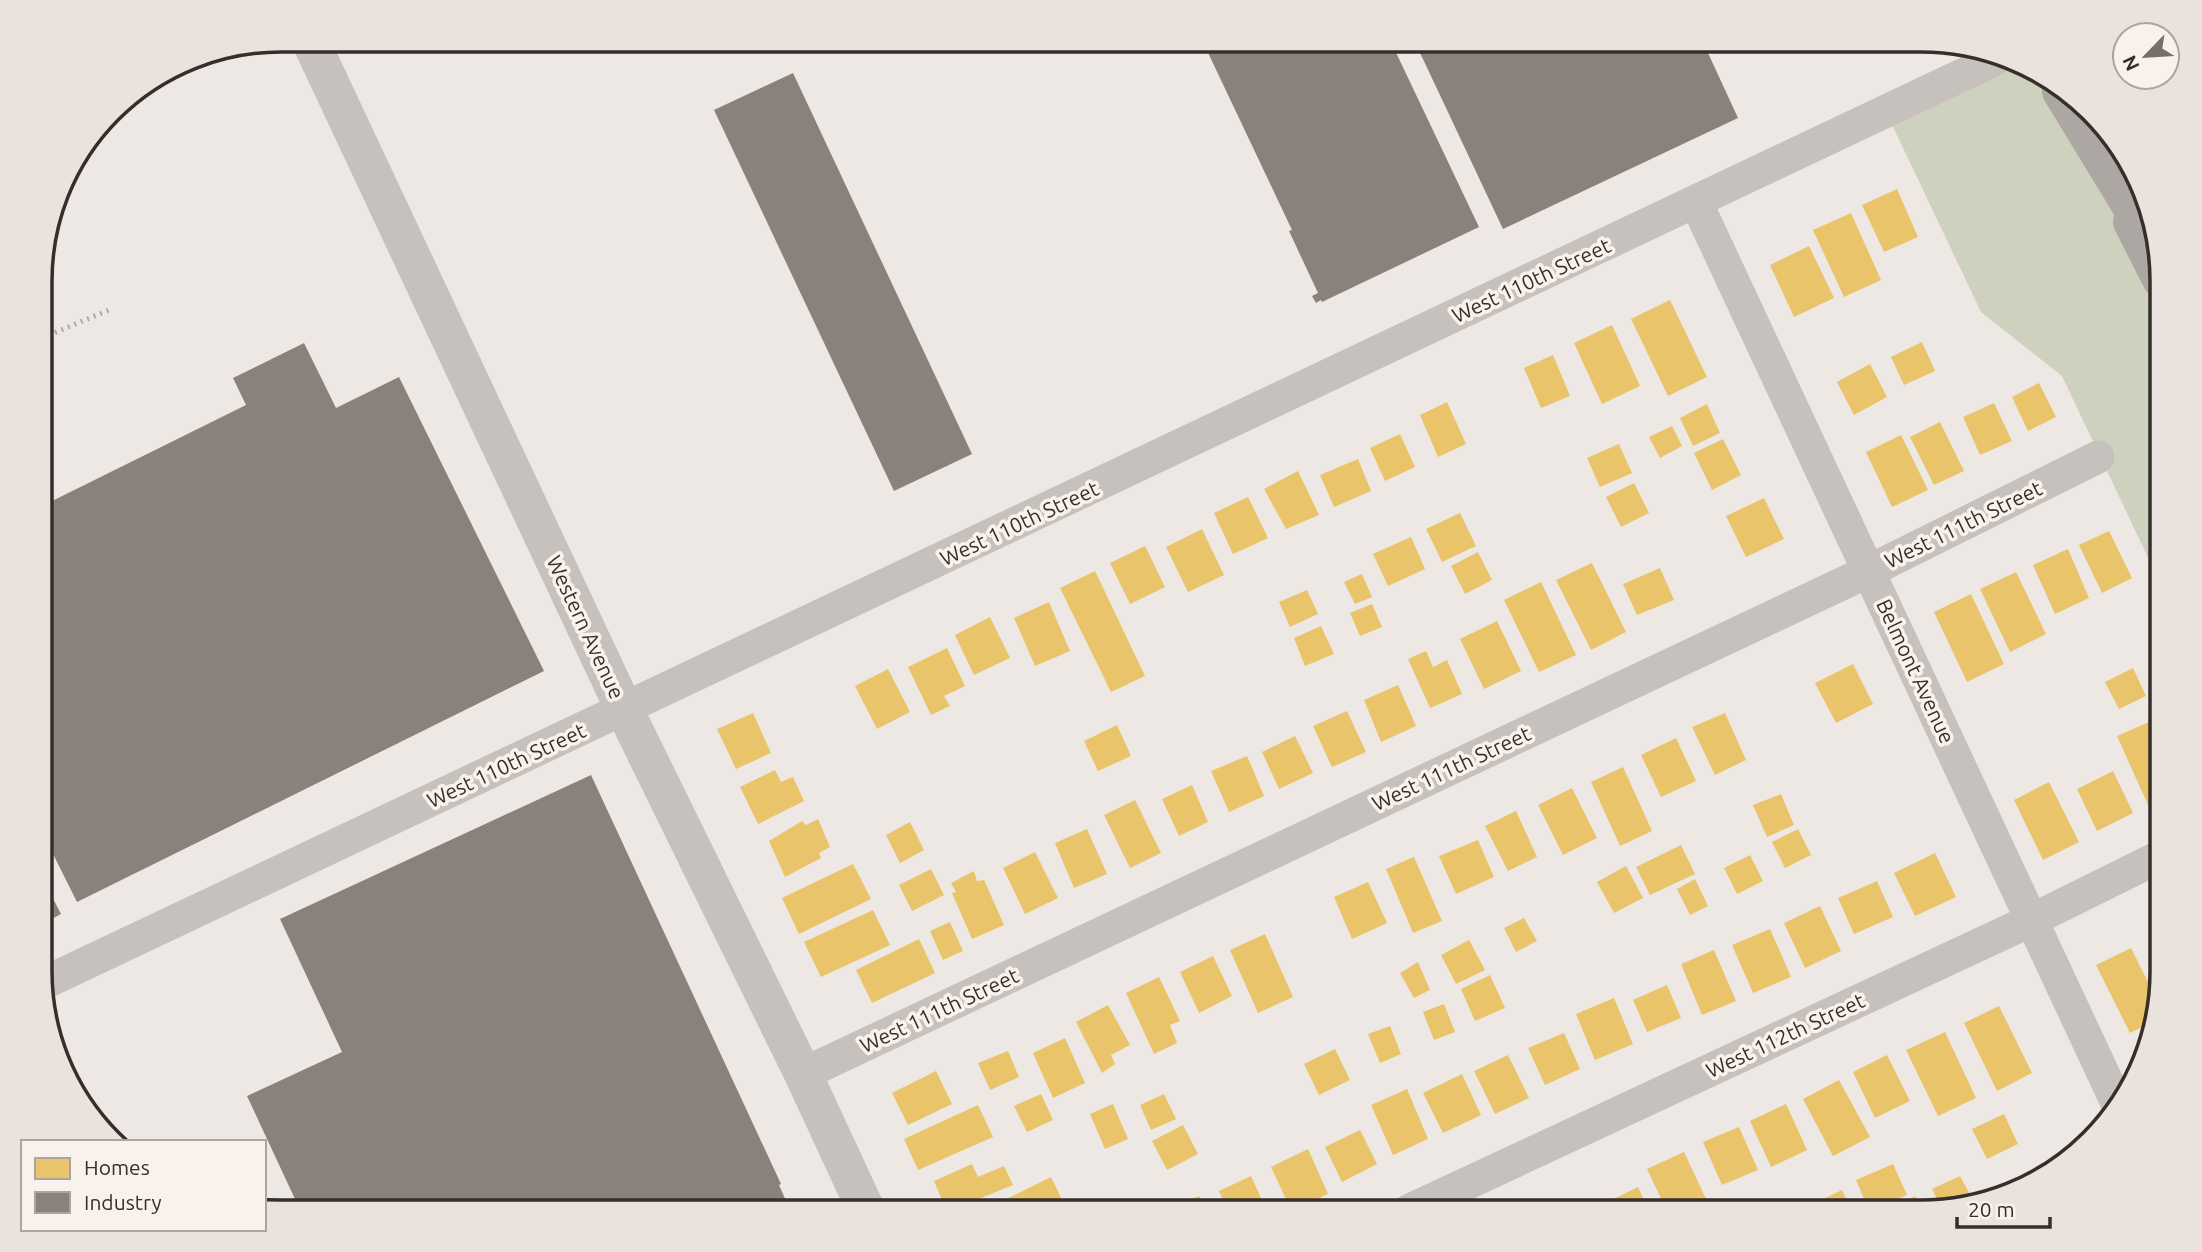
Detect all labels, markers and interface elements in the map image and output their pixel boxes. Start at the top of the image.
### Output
north arrow [2111,21,2181,91]
text: N [2118,52,2144,74]
street label: West 110th Street [1448,233,1614,327]
street label: West 111th Street [1880,475,2046,573]
street label: West 110th Street [936,476,1102,570]
street label: Western Avenue [542,552,630,702]
street label: Belmont Avenue [1872,595,1960,747]
street label: West 110th Street [423,718,589,812]
street label: West 111th Street [1368,721,1534,815]
street label: West 111th Street [856,963,1022,1057]
street label: West 112th Street [1702,988,1868,1082]
legend [21,1140,266,1231]
text: Homes [84,1155,150,1179]
scale bar [1957,1186,2050,1230]
text: Industry [84,1190,162,1214]
text: 20 m [1968,1197,2015,1221]

